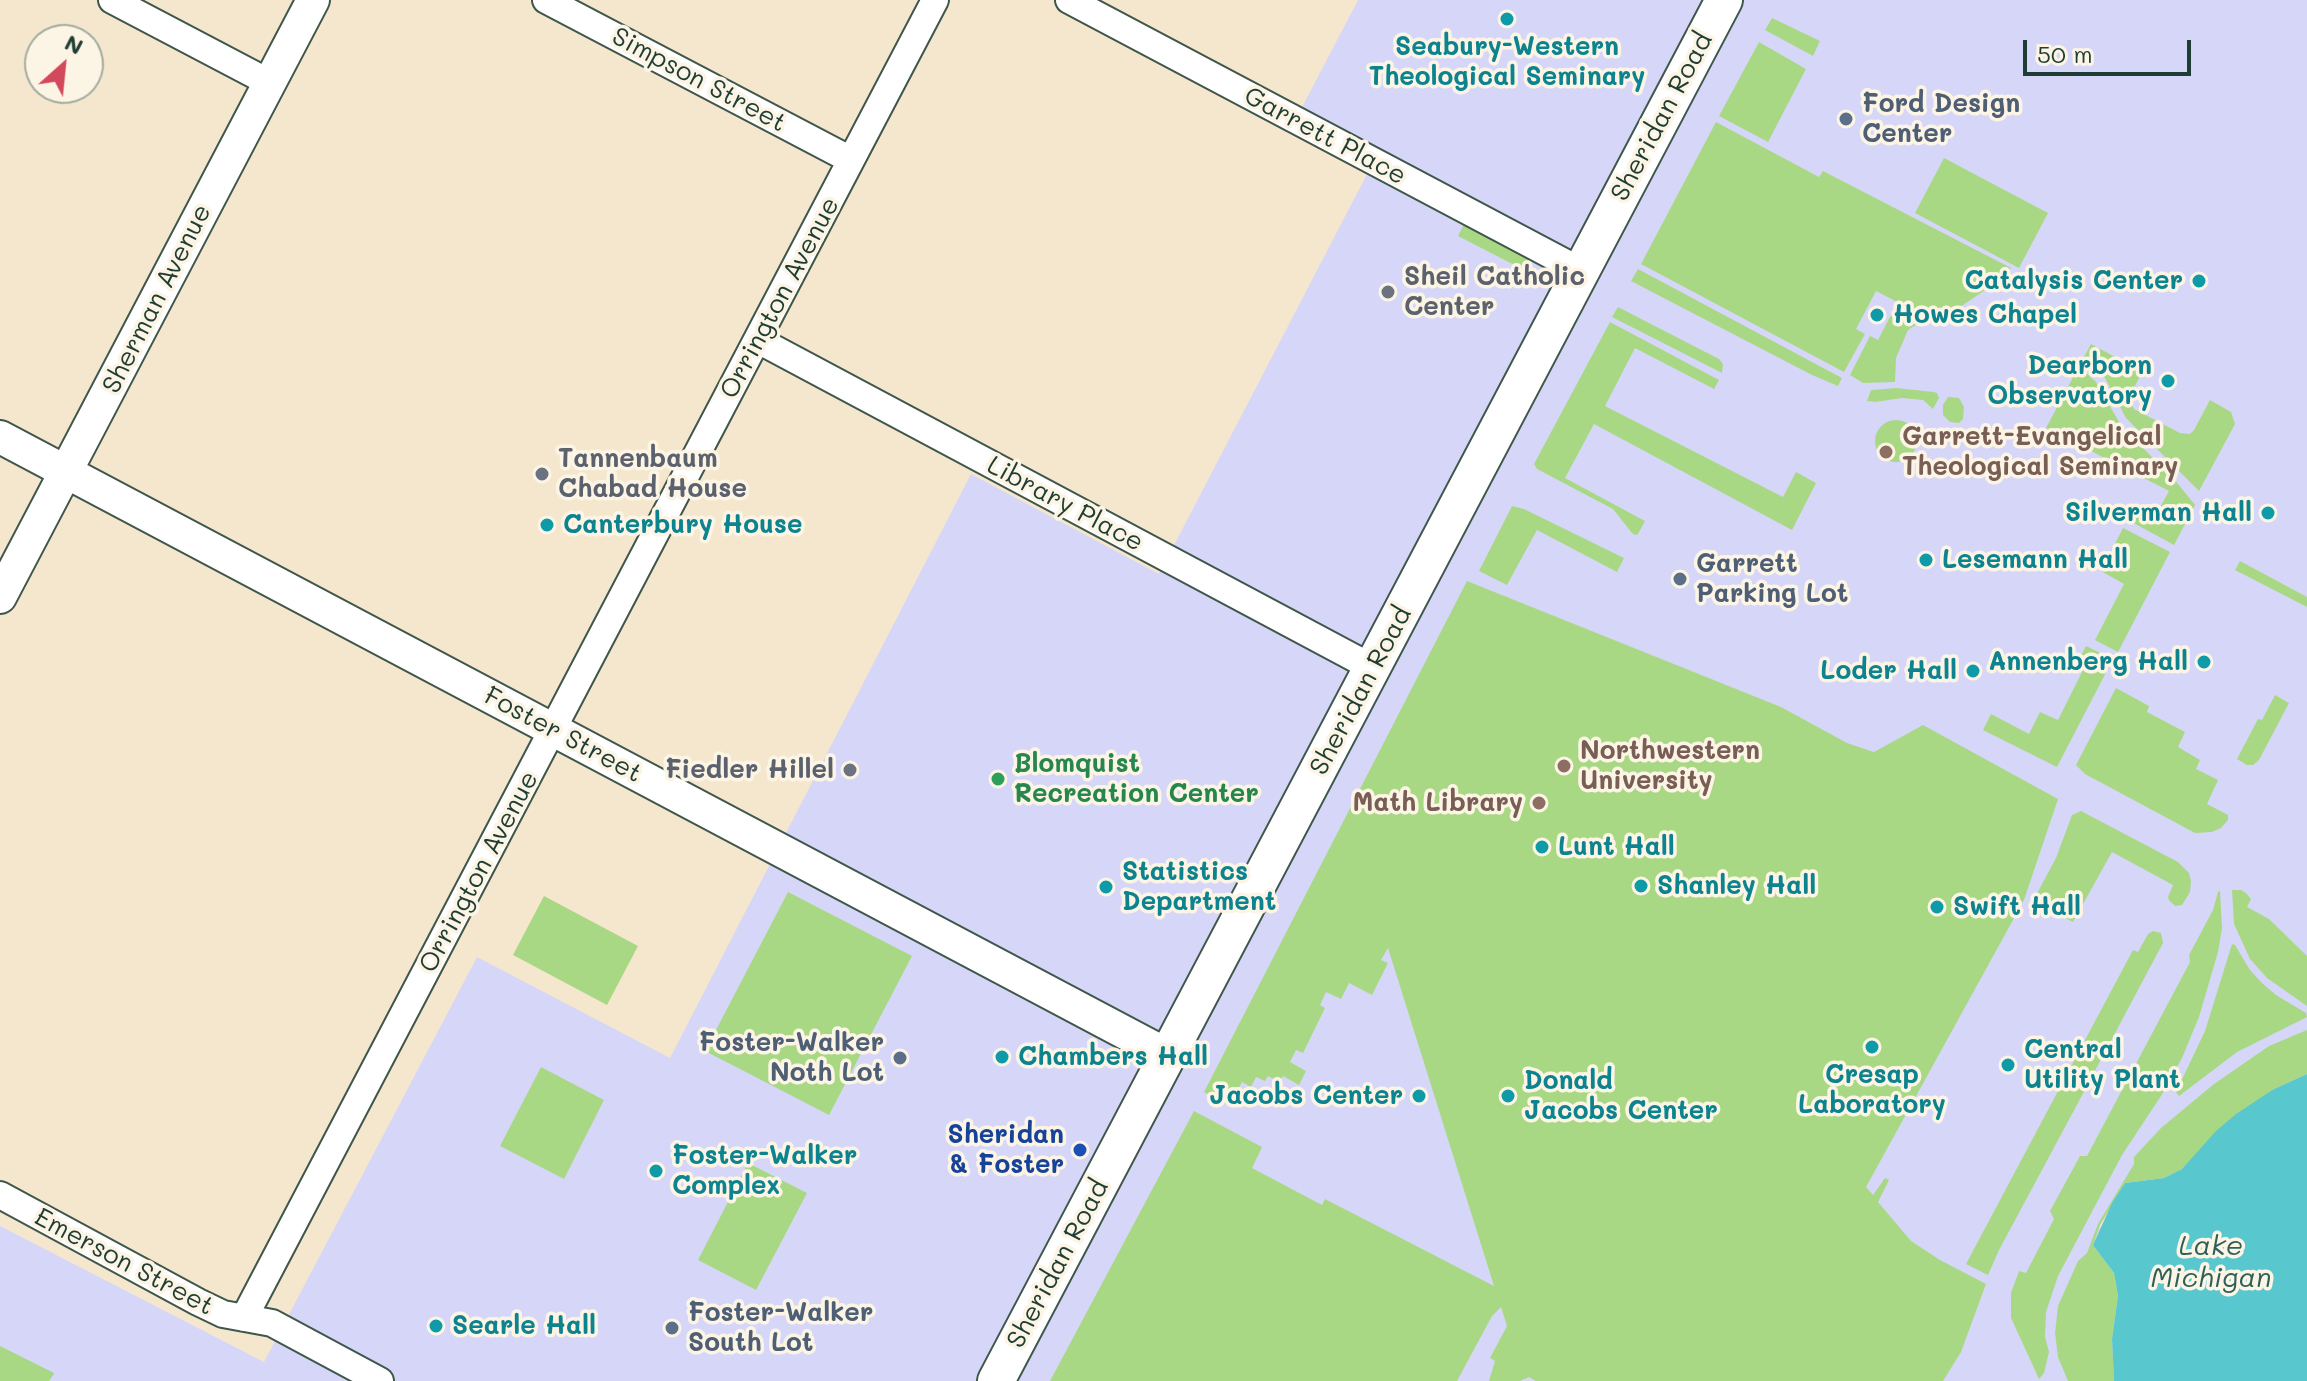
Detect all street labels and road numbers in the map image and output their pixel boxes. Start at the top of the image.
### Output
street label: Simpson Street [607,21,791,139]
street label: Sheridan Road [1604,27,1720,207]
street label: Garrett Place [1239,80,1411,192]
street label: Orrington Avenue [714,192,846,404]
street label: Sherman Avenue [96,199,218,399]
street label: Library Place [982,450,1148,558]
street label: Sheridan Road [1303,601,1419,781]
street label: Foster Street [479,680,647,790]
street label: Orrington Avenue [413,766,545,978]
street label: Sheridan Road [1000,1174,1116,1354]
street label: Emerson Street [29,1202,219,1322]

